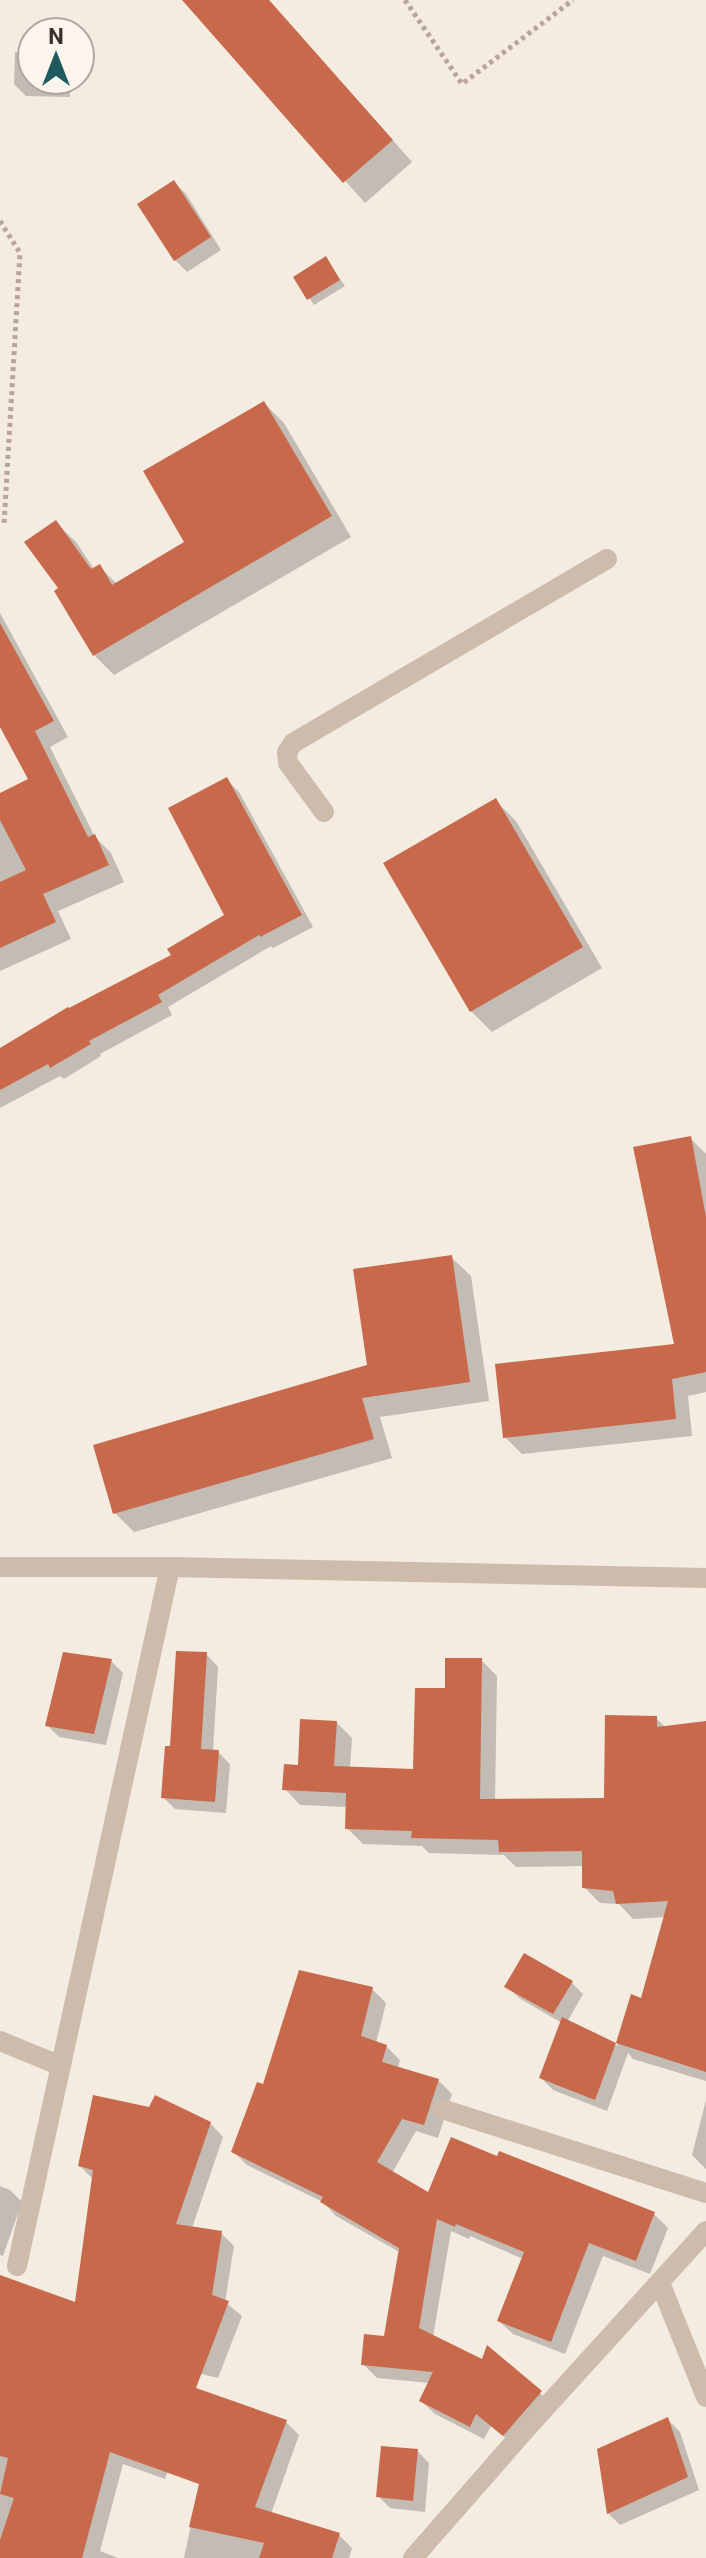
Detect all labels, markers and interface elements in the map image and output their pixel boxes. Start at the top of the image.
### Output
north arrow [16,16,96,96]
text: N [48,24,64,49]

